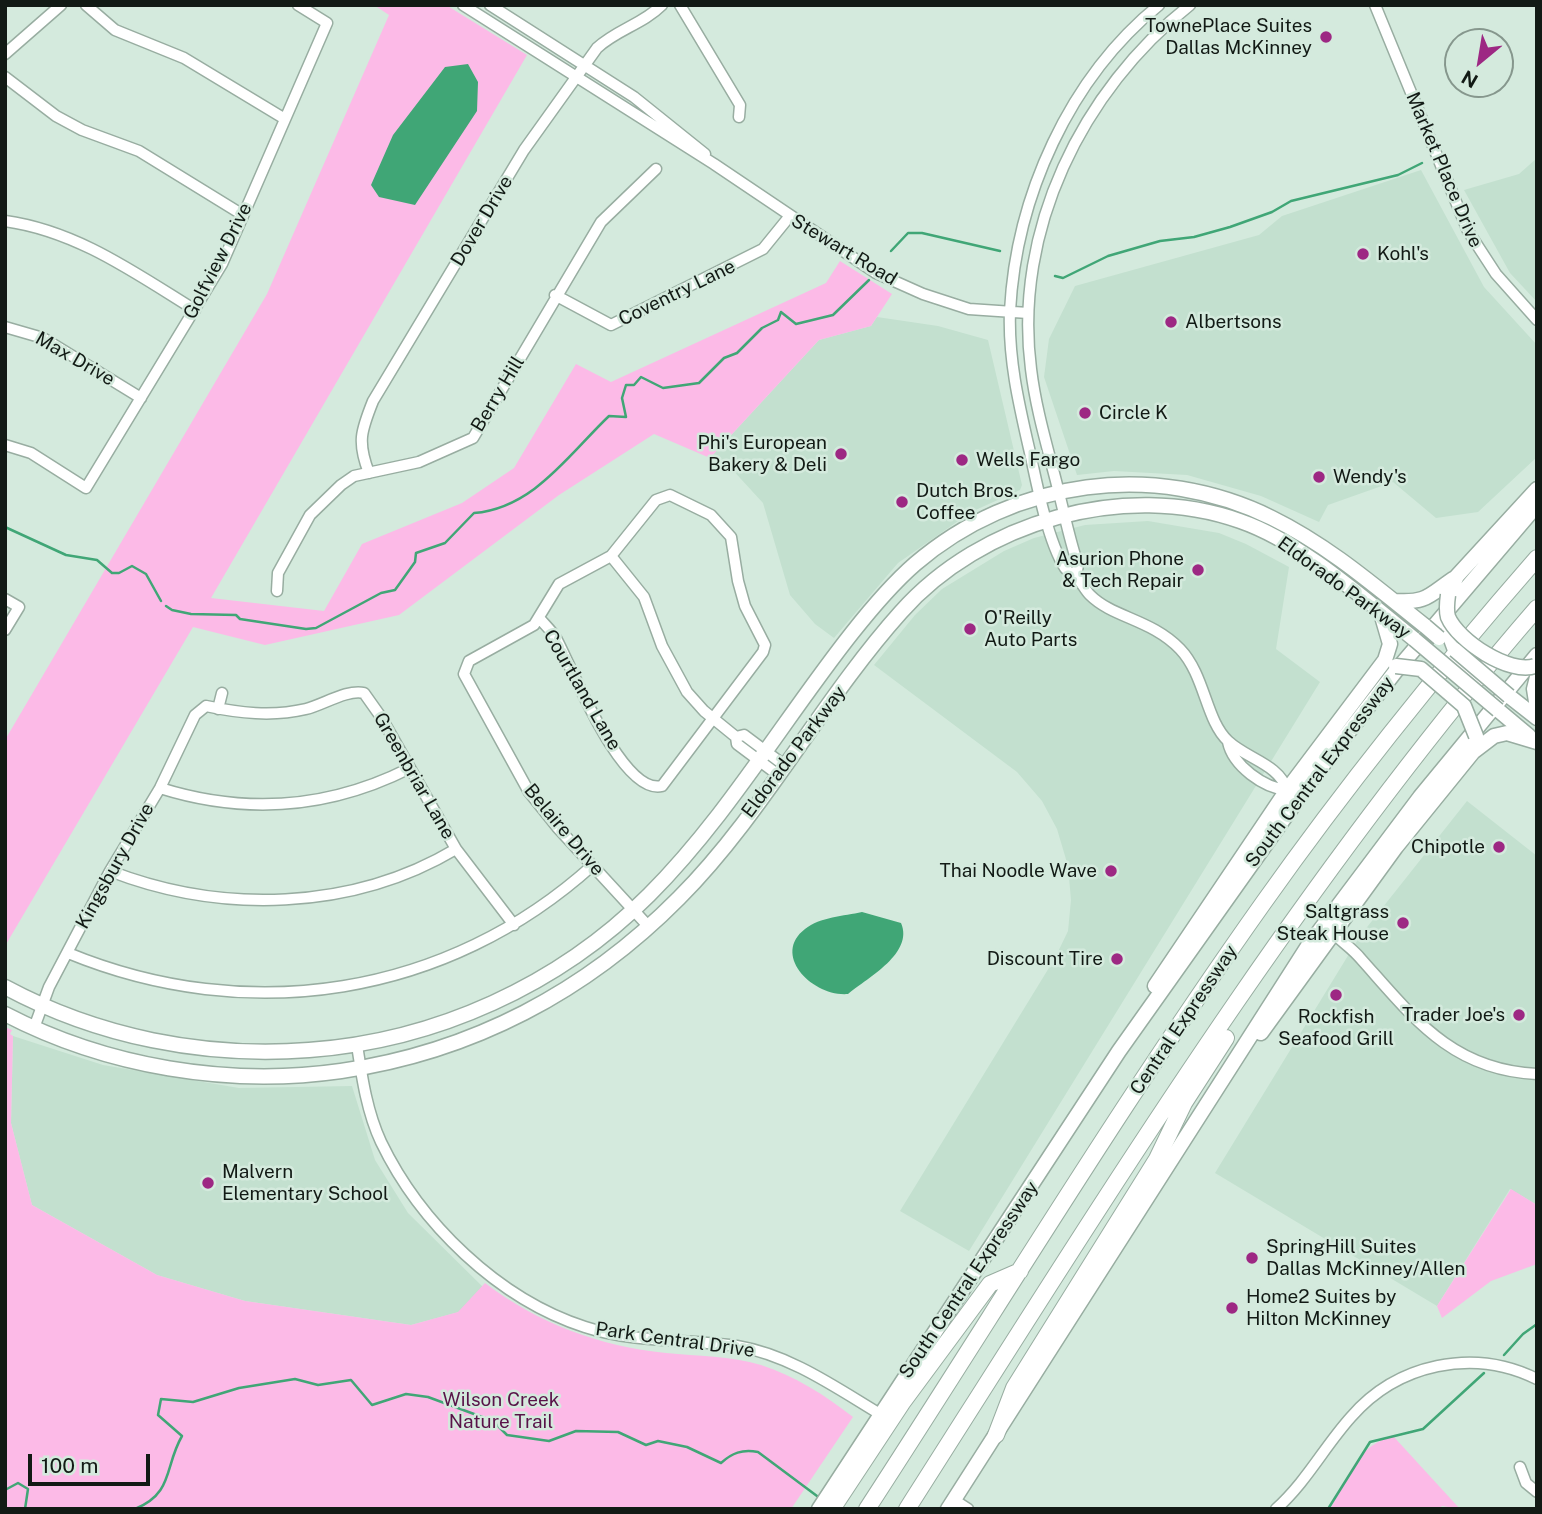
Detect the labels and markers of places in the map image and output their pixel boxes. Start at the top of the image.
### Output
place label: TownePlace Suites Dallas McKinney [1145,15,1312,59]
marker: TownePlace Suites Dallas McKinney [1318,29,1334,45]
place label: Kohl's [1377,243,1429,265]
marker: Kohl's [1355,246,1371,262]
place label: Albertsons [1185,311,1282,333]
marker: Albertsons [1163,314,1179,330]
place label: Circle K [1099,402,1168,424]
marker: Circle K [1077,405,1093,421]
place label: Phi's European Bakery & Deli [698,432,827,476]
marker: Phi's European Bakery & Deli [833,446,849,462]
place label: Wells Fargo [976,449,1080,471]
marker: Wells Fargo [954,452,970,468]
place label: Wendy's [1333,466,1407,488]
marker: Wendy's [1311,469,1327,485]
place label: Dutch Bros. Coffee [916,480,1018,524]
marker: Dutch Bros. Coffee [894,494,910,510]
place label: Asurion Phone & Tech Repair [1056,548,1184,592]
marker: Asurion Phone & Tech Repair [1190,562,1206,578]
place label: O'Reilly Auto Parts [984,607,1077,651]
marker: O'Reilly Auto Parts [962,621,978,637]
place label: Chipotle [1411,836,1485,858]
marker: Chipotle [1491,839,1507,855]
place label: Thai Noodle Wave [940,860,1097,882]
marker: Thai Noodle Wave [1103,863,1119,879]
place label: Saltgrass Steak House [1277,901,1389,945]
marker: Saltgrass Steak House [1395,915,1411,931]
place label: Discount Tire [987,948,1103,970]
marker: Discount Tire [1109,951,1125,967]
marker: Rockfish Seafood Grill [1328,987,1344,1003]
place label: Trader Joe's [1402,1004,1505,1026]
place label: Rockfish Seafood Grill [1278,1006,1394,1050]
marker: Trader Joe's [1511,1007,1527,1023]
place label: Malvern Elementary School [222,1161,389,1205]
marker: Malvern Elementary School [200,1175,216,1191]
place label: SpringHill Suites Dallas McKinney/Allen [1266,1236,1465,1280]
marker: SpringHill Suites Dallas McKinney/Allen [1244,1250,1260,1266]
place label: Home2 Suites by Hilton McKinney [1246,1286,1396,1330]
marker: Home2 Suites by Hilton McKinney [1224,1300,1240,1316]

